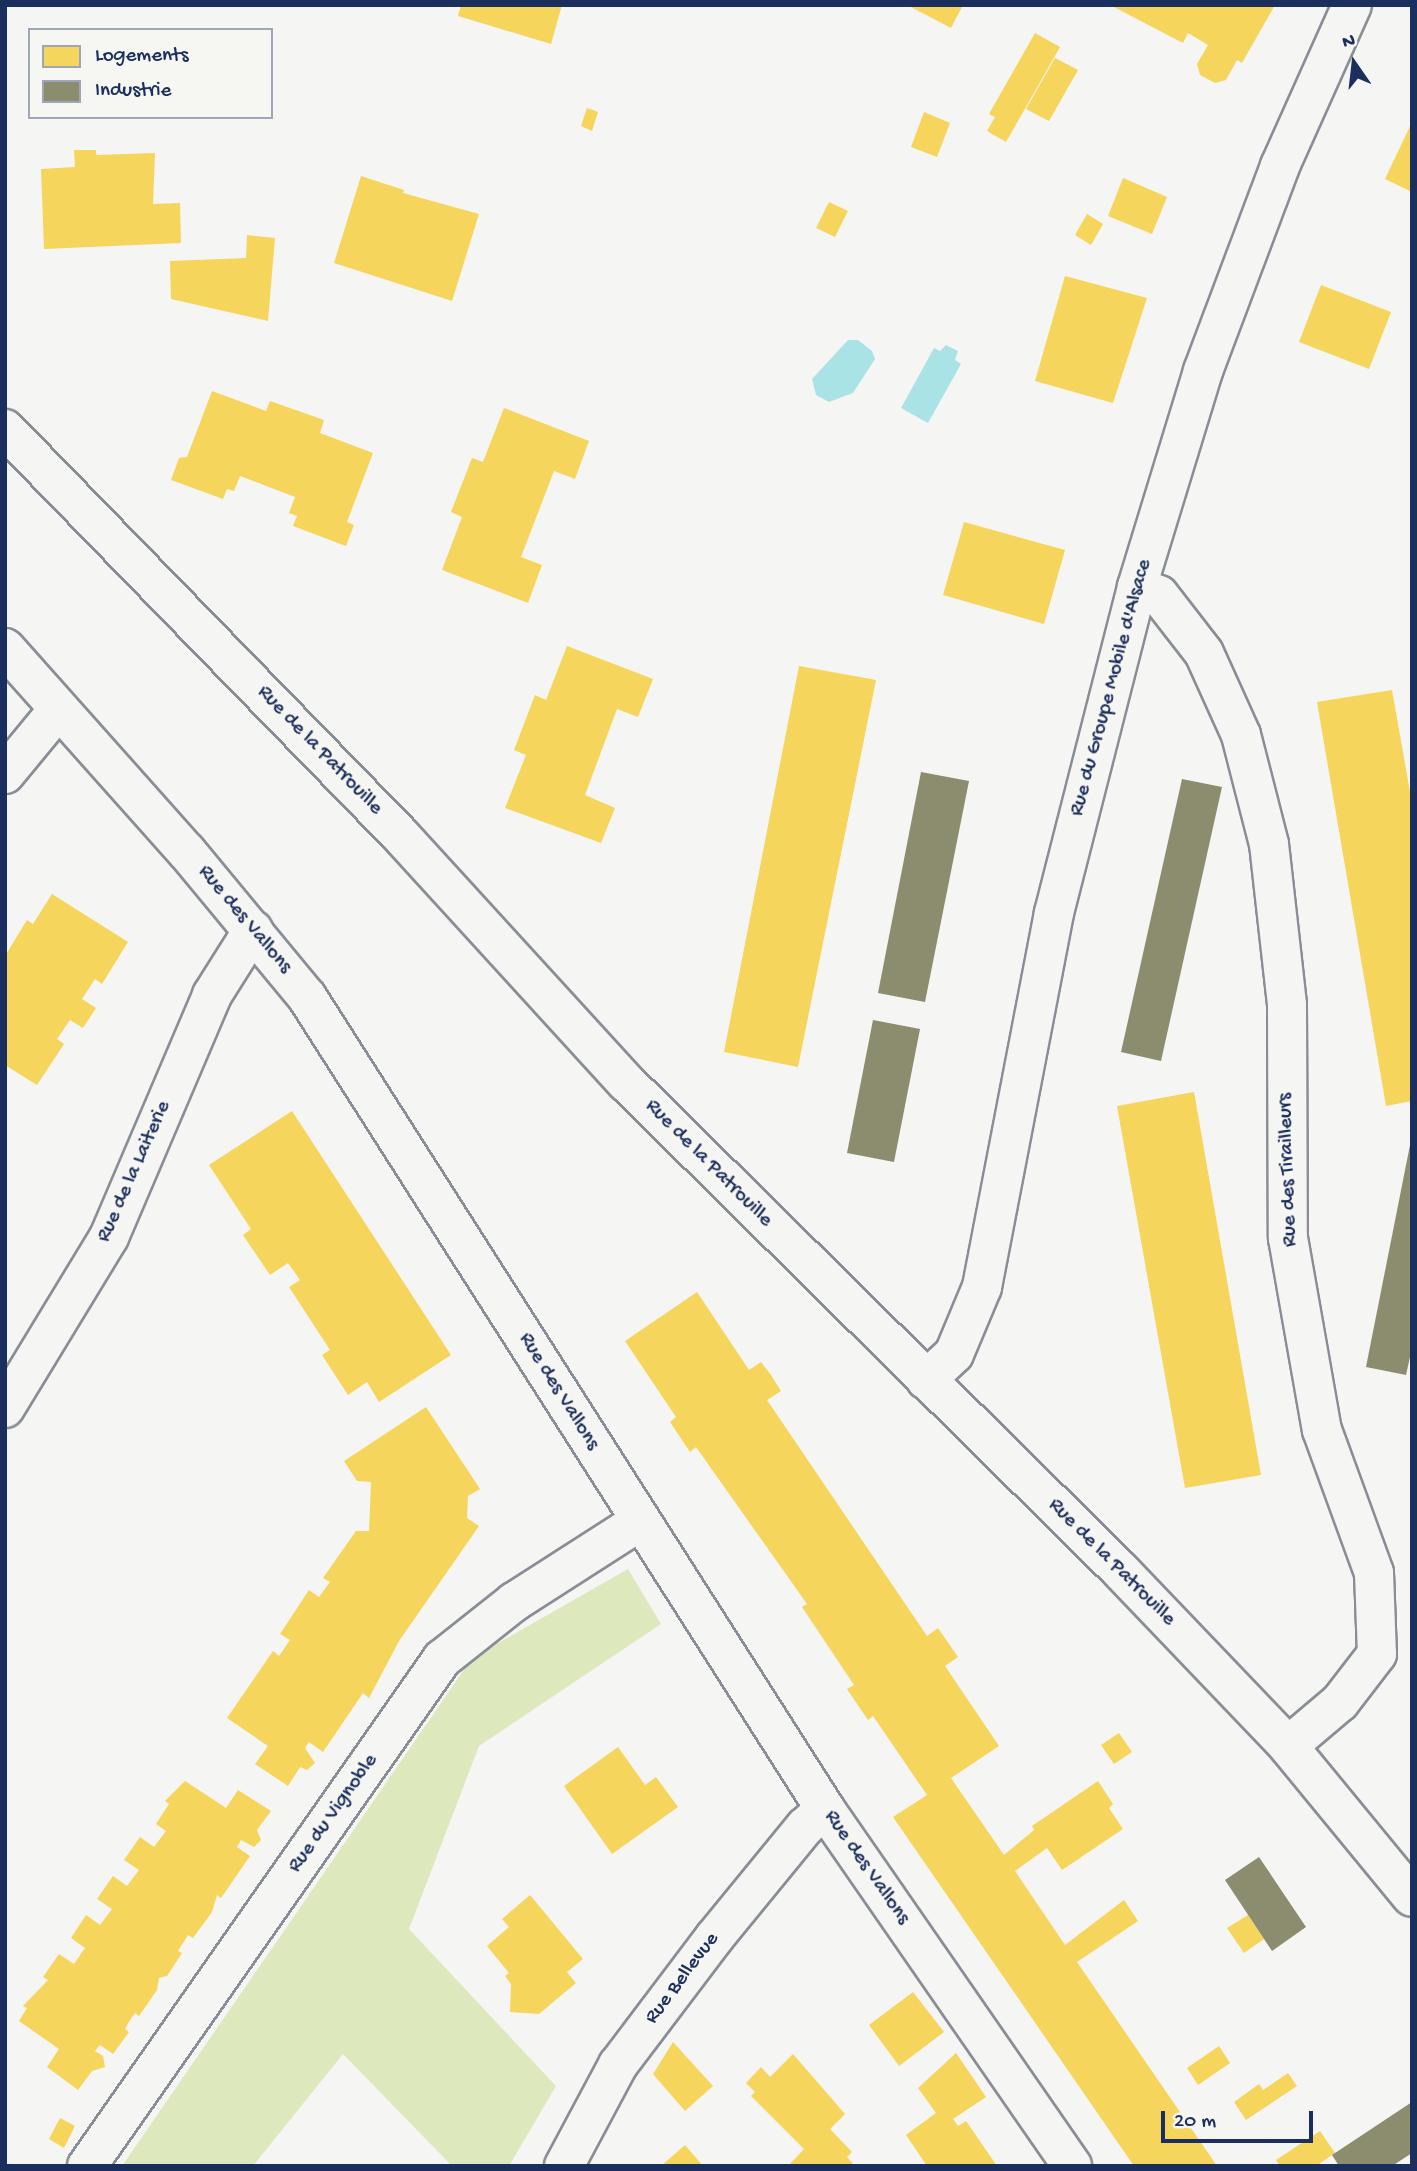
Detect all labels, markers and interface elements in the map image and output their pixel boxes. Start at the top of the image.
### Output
legend [28,28,273,119]
north arrow [1319,28,1389,98]
text: N [1340,29,1358,55]
text: Logements [95,44,188,69]
text: Industrie [95,79,171,104]
street label: Rue du Groupe Mobile d'Alsace [1066,557,1158,819]
street label: Rue de la Patrouille [251,681,387,821]
street label: Rue des Vallons [191,861,297,979]
street label: Rue des Tirailleurs [1274,1093,1304,1247]
street label: Rue de la Patrouille [639,1095,777,1233]
street label: Rue de la Laiterie [93,1097,177,1247]
street label: Rue des Vallons [512,1329,604,1455]
street label: Rue de la Patrouille [1042,1494,1180,1632]
street label: Rue du Vignoble [284,1750,384,1878]
street label: Rue des Vallons [817,1806,915,1930]
street label: Rue Bellevue [640,1928,726,2030]
scale bar [1165,2098,1317,2142]
text: 20 m [1174,2110,1216,2135]

